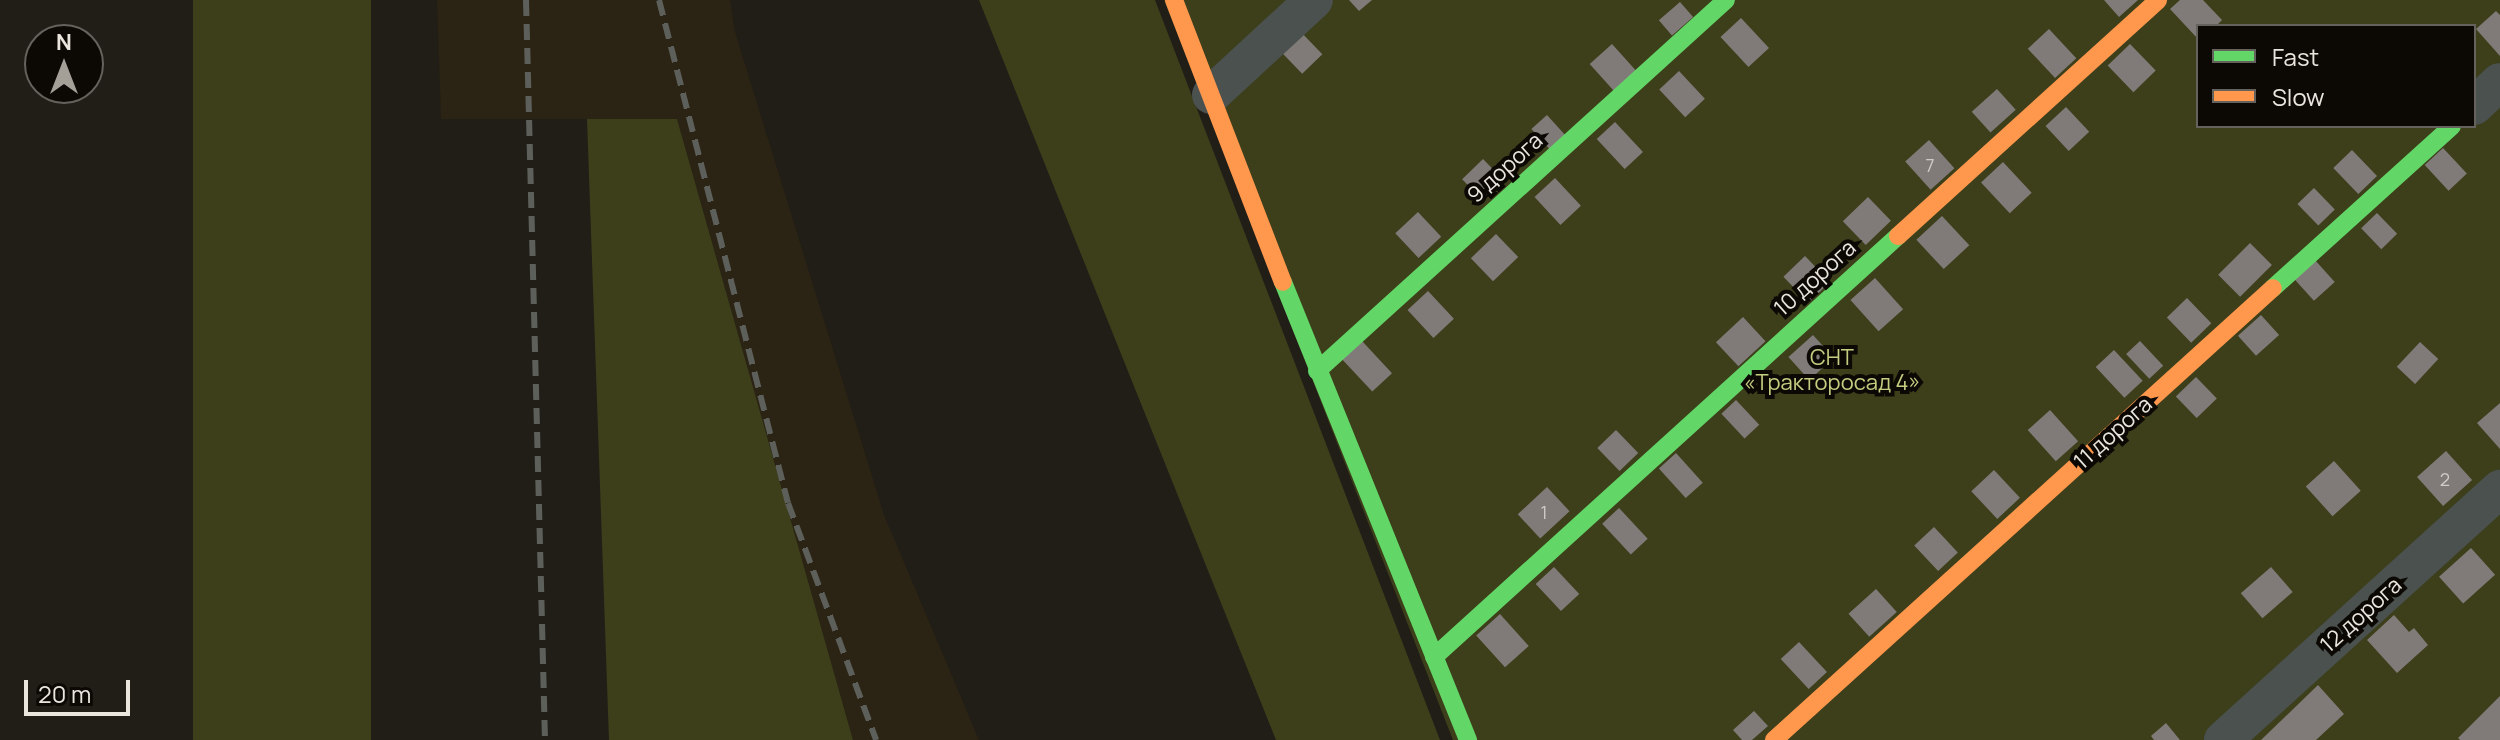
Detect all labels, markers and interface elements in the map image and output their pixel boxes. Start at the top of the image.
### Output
north arrow [24,24,104,104]
legend [2196,24,2476,128]
text: N [56,27,72,57]
text: Fast [2272,40,2319,73]
text: Slow [2272,80,2325,113]
street label: 9 дорога [1462,127,1548,209]
house number: 7 [1925,154,1935,176]
street label: 10 дорога [1769,235,1861,321]
park label: СНТ «Тракторосад 4» [1744,344,1920,396]
street label: 11 дорога [2069,391,2157,475]
house number: 2 [2440,468,2450,490]
house number: 1 [1540,501,1548,523]
street label: 12 дорога [2315,572,2407,658]
scale bar [28,664,134,714]
text: 20 m [38,677,91,710]

